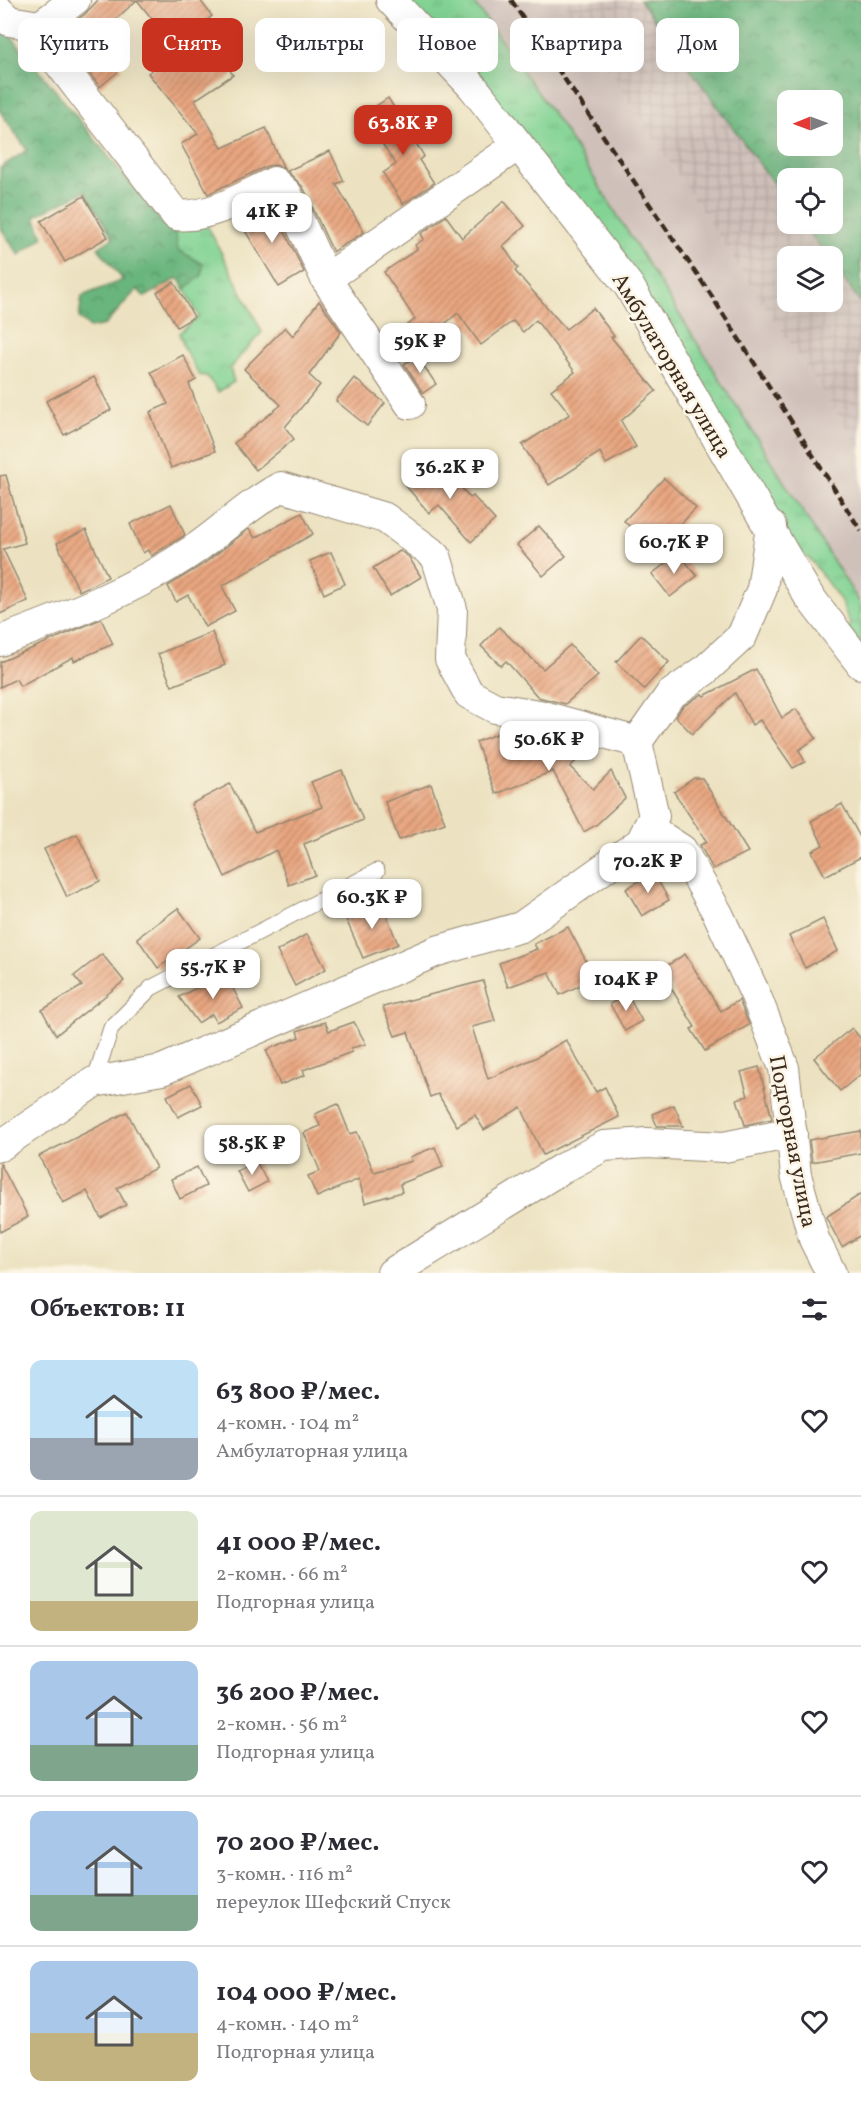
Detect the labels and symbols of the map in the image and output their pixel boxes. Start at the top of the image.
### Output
north arrow [777,90,843,156]
pin: 63.8K ₽ [348,105,458,156]
pin: 41K ₽ [230,193,314,244]
street label: Амбулаторная улица [603,268,739,465]
pin: 59K ₽ [378,323,462,374]
pin: 36.2K ₽ [395,449,505,500]
pin: 60.7K ₽ [619,524,729,575]
pin: 50.6K ₽ [494,721,604,772]
pin: 70.2K ₽ [593,843,703,894]
pin: 60.3K ₽ [317,879,427,930]
pin: 55.7K ₽ [158,949,268,1000]
pin: 104K ₽ [577,961,675,1012]
street label: Подгорная улица [760,1053,823,1230]
pin: 58.5K ₽ [197,1125,307,1176]

